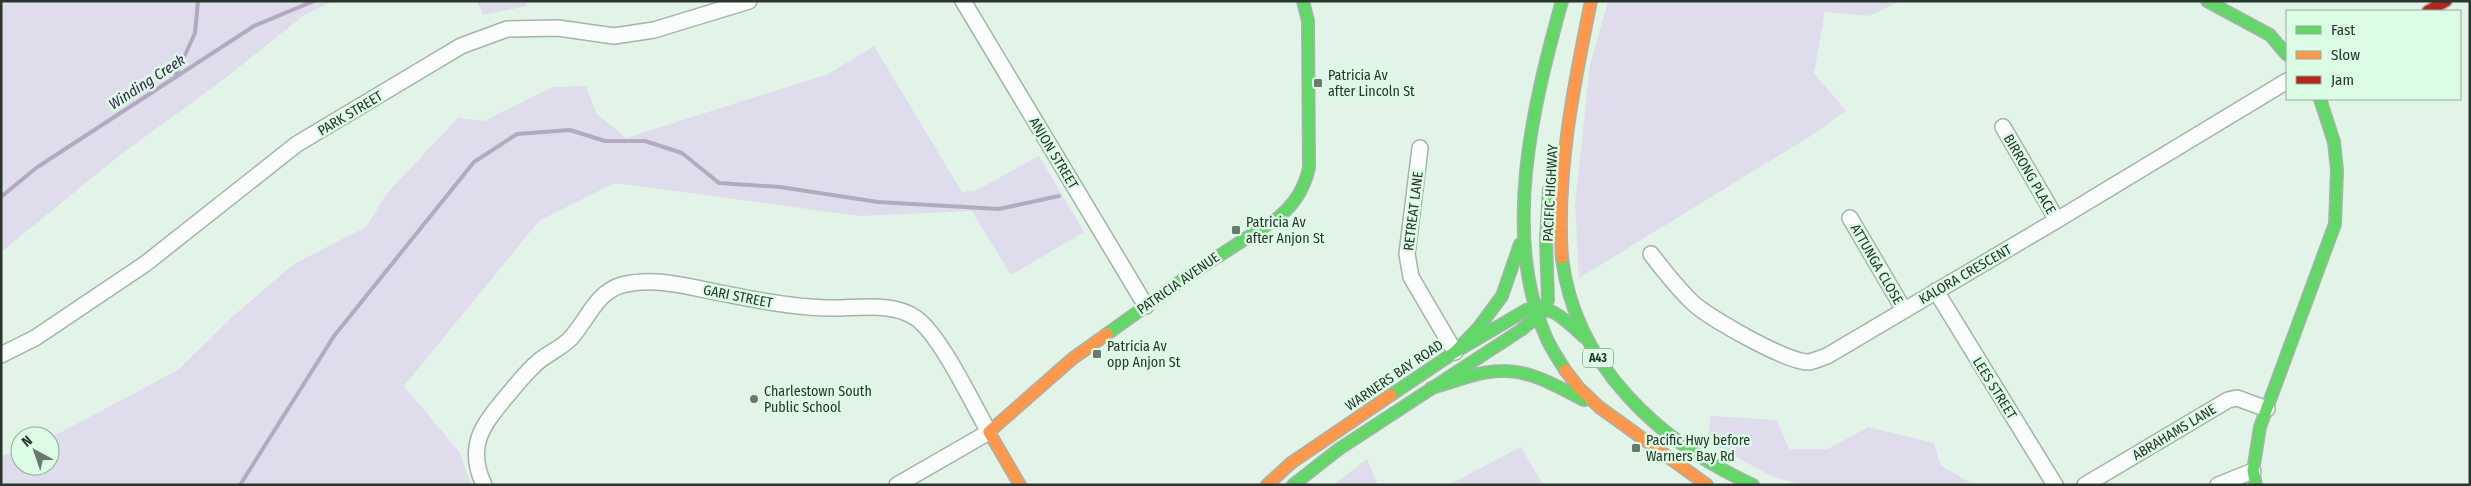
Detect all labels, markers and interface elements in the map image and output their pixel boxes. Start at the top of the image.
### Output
legend [2286,10,2461,100]
text: Fast [2331,21,2355,39]
text: Slow [2331,46,2360,64]
water label: Winding Creek [105,50,189,113]
place label: Patricia Av after Lincoln St [1328,67,1415,100]
text: Jam [2331,71,2354,89]
marker: Patricia Av after Lincoln St [1312,77,1324,89]
street label: PARK STREET [315,87,386,139]
street label: ANJON STREET [1026,114,1082,193]
street label: BIRRONG PLACE [2000,131,2060,218]
street label: PACIFIC HIGHWAY [1539,144,1562,242]
street label: RETREAT LANE [1400,170,1427,252]
place label: Patricia Av after Anjon St [1246,214,1325,247]
street label: ATTUNGA CLOSE [1847,221,1907,308]
marker: Patricia Av after Anjon St [1230,224,1242,236]
street label: KALORA CRESCENT [1916,241,2015,308]
street label: PATRICIA AVENUE [1134,249,1223,318]
street label: GARI STREET [702,281,775,312]
street label: WARNERS BAY ROAD [1342,336,1446,414]
place label: Patricia Av opp Anjon St [1107,338,1181,371]
marker: Patricia Av opp Anjon St [1091,348,1103,360]
road number: A43 [1583,348,1613,368]
street label: LEES STREET [1969,354,2021,423]
place label: Charlestown South Public School [764,383,872,416]
marker: Charlestown South Public School [748,393,760,405]
street label: ABRAHAMS LANE [2129,401,2219,464]
north arrow [10,426,60,476]
text: N [18,432,36,451]
place label: Pacific Hwy before Warners Bay Rd [1646,432,1750,465]
marker: Pacific Hwy before Warners Bay Rd [1630,442,1642,454]

